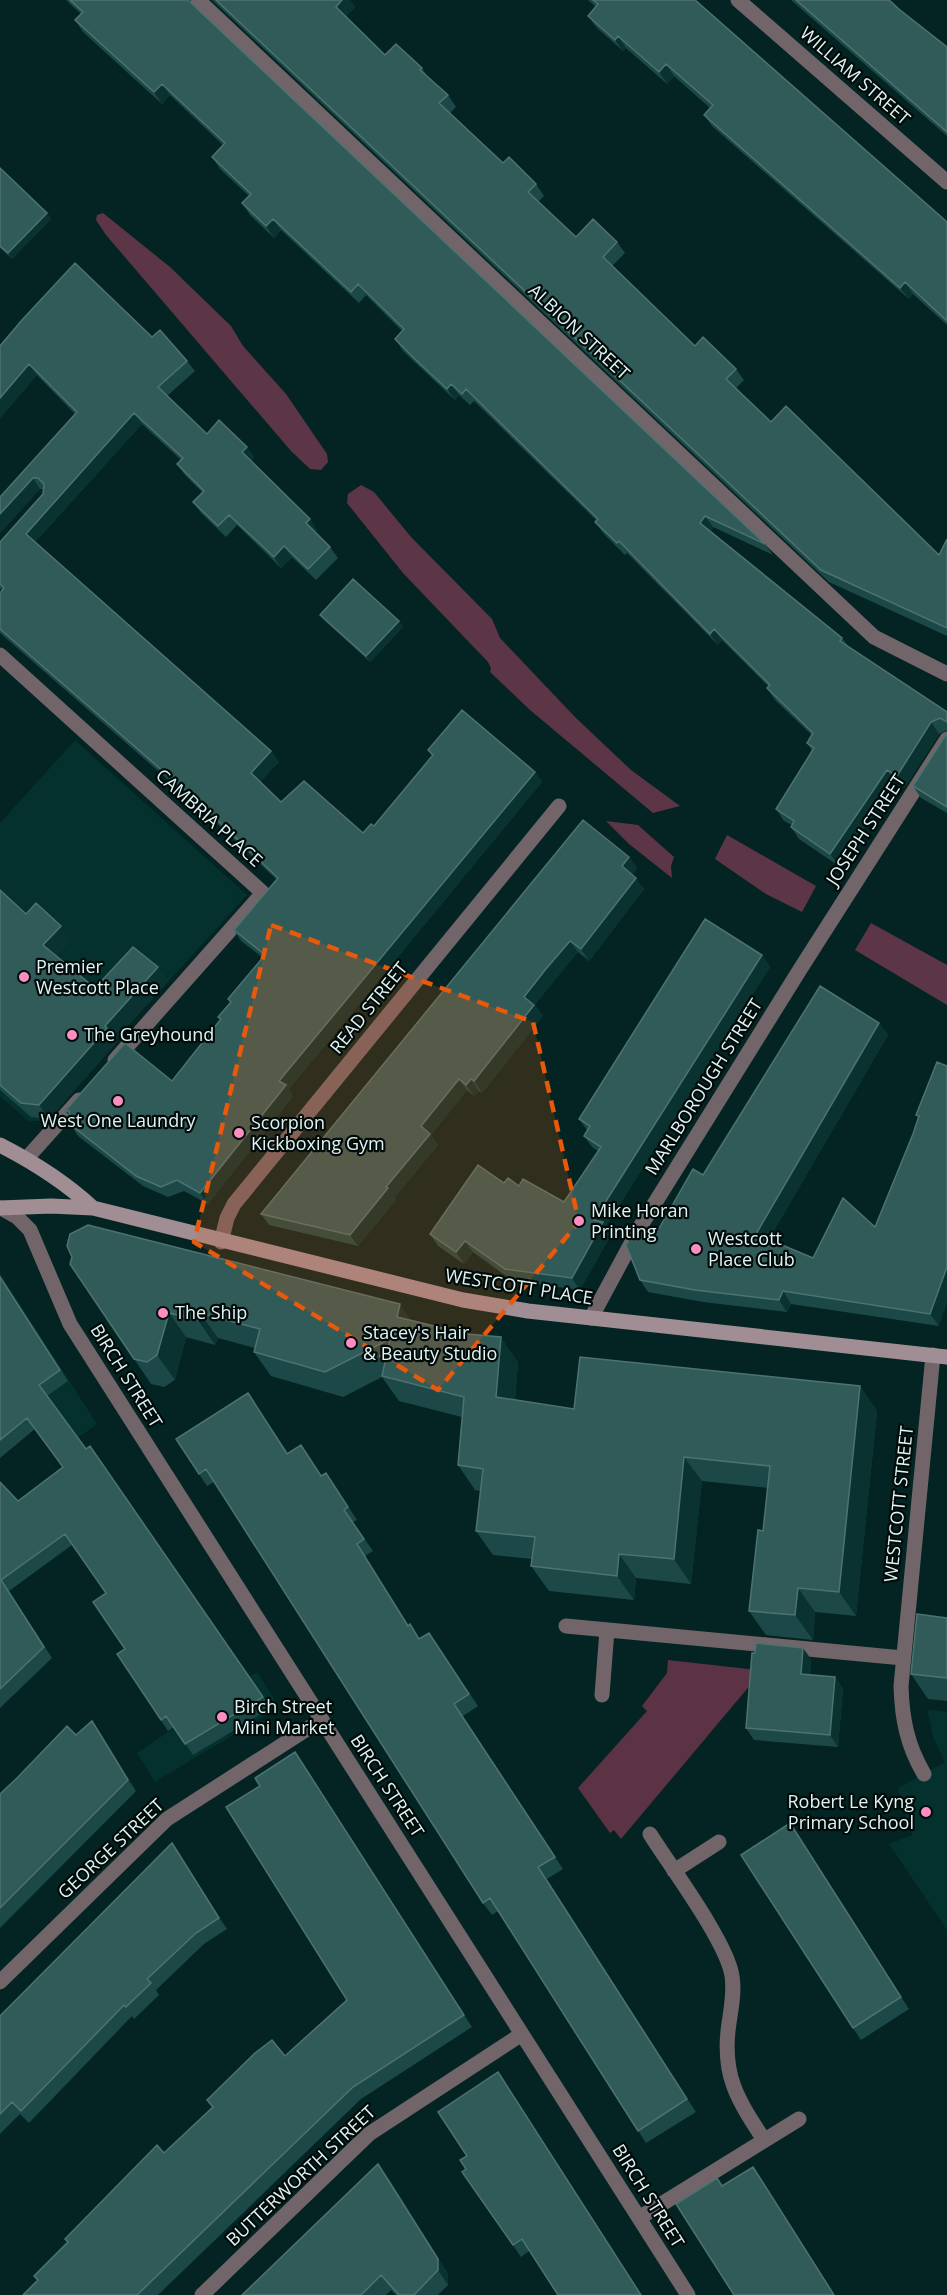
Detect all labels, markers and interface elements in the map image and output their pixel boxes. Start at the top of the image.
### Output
street label: WILLIAM STREET [796,21,916,130]
street label: ALBION STREET [524,278,636,385]
street label: CAMBRIA PLACE [151,763,268,872]
street label: JOSEPH STREET [819,769,910,891]
place label: Premier Westcott Place [36,954,159,999]
street label: READ STREET [324,957,413,1058]
marker: Premier Westcott Place [17,970,31,984]
street label: MARLBOROUGH STREET [639,994,767,1179]
place label: The Greyhound [84,1022,214,1046]
marker: The Greyhound [65,1028,79,1042]
marker: West One Laundry [111,1094,125,1108]
place label: West One Laundry [40,1108,197,1132]
place label: Scorpion Kickboxing Gym [251,1110,385,1155]
marker: Scorpion Kickboxing Gym [232,1126,246,1140]
place label: Mike Horan Printing [591,1198,688,1243]
marker: Mike Horan Printing [572,1214,586,1228]
place label: Westcott Place Club [708,1226,795,1271]
marker: Westcott Place Club [689,1242,703,1256]
street label: WESTCOTT PLACE [444,1262,595,1310]
place label: The Ship [175,1300,247,1324]
marker: The Ship [156,1306,170,1320]
street label: BIRCH STREET [85,1319,168,1432]
place label: Stacey's Hair & Beauty Studio [363,1320,497,1365]
marker: Stacey's Hair & Beauty Studio [344,1336,358,1350]
street label: WESTCOTT STREET [878,1424,918,1583]
place label: Birch Street Mini Market [234,1694,335,1739]
marker: Birch Street Mini Market [215,1710,229,1724]
street label: BIRCH STREET [346,1729,430,1841]
place label: Robert Le Kyng Primary School [787,1789,914,1834]
street label: GEORGE STREET [52,1793,169,1904]
marker: Robert Le Kyng Primary School [919,1805,933,1819]
street label: BUTTERWORTH STREET [220,2100,380,2251]
street label: BIRCH STREET [607,2139,690,2252]

